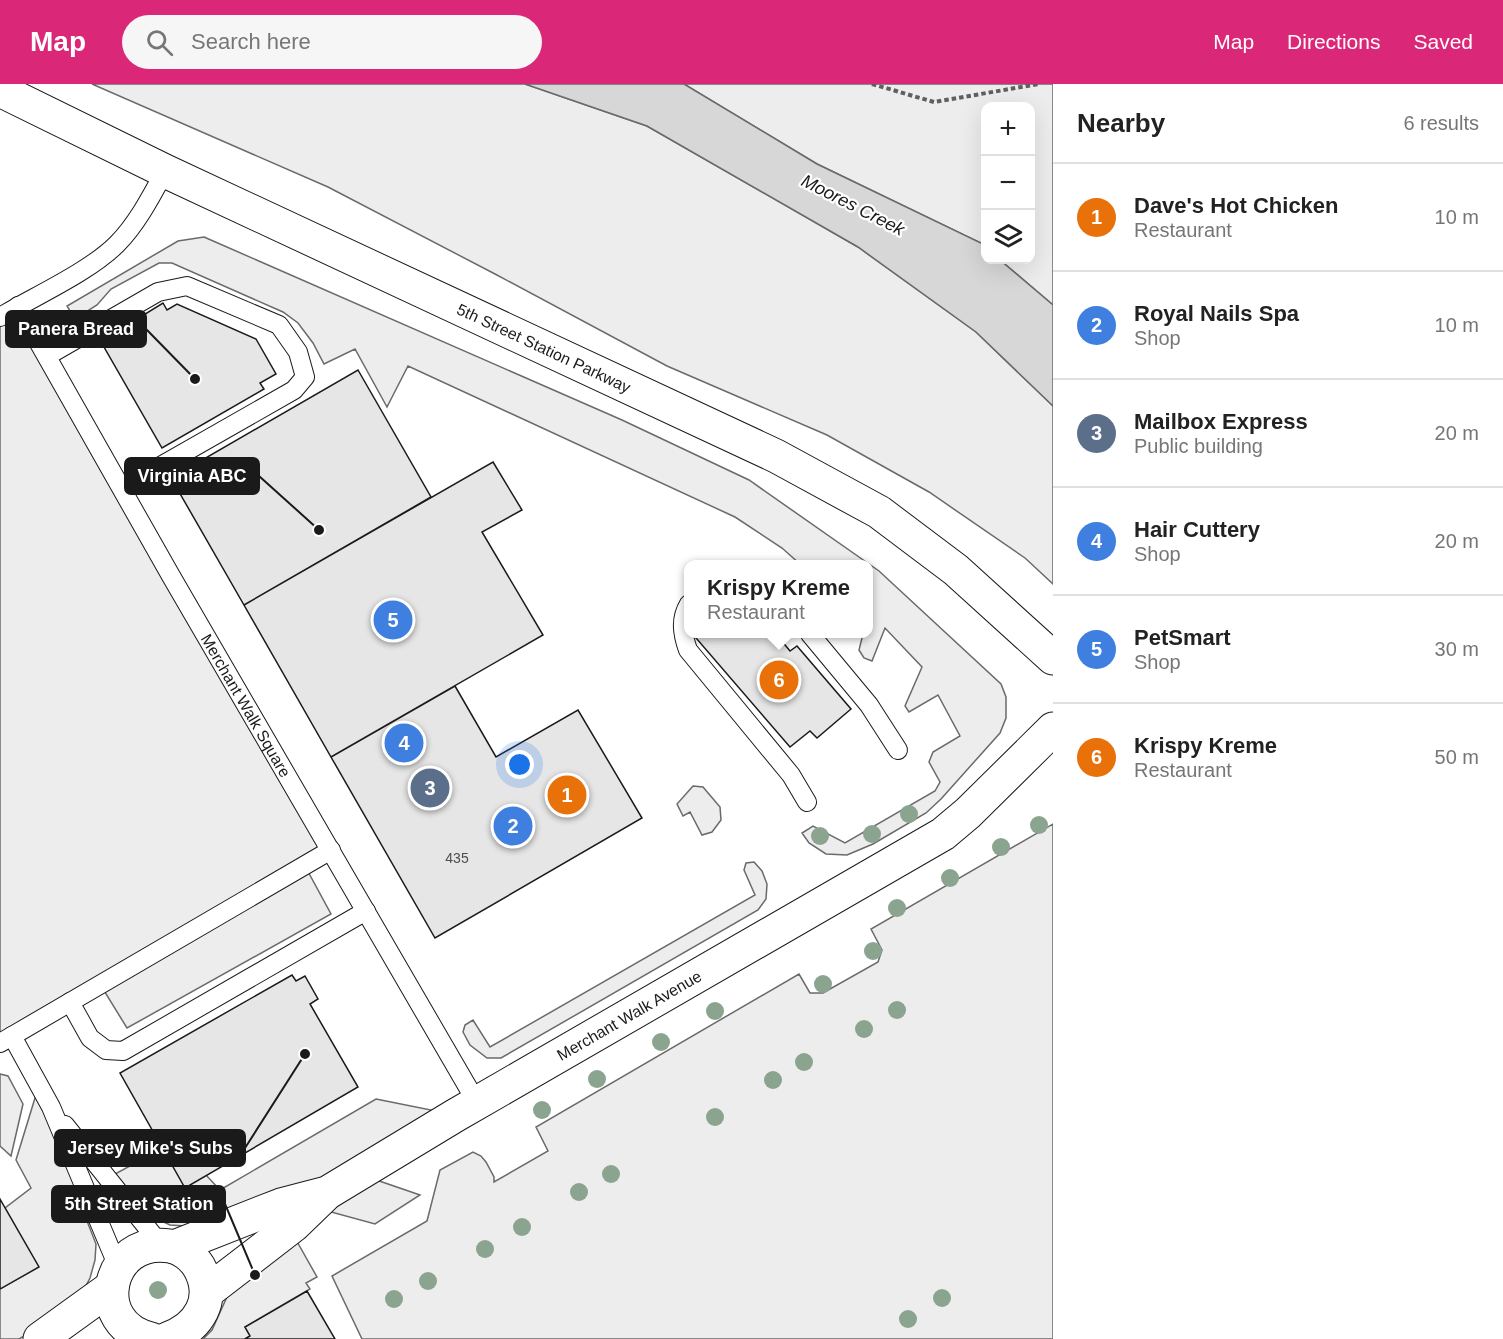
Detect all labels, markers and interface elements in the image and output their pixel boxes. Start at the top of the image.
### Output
search box [122,15,542,69]
text: Map [30,26,86,57]
icon: search [143,26,176,59]
text: Search here [191,29,311,54]
text: Map [1213,30,1254,53]
text: Directions [1287,30,1380,53]
text: Saved [1413,30,1473,53]
map controls [981,102,1035,264]
button: + [981,102,1035,156]
text: Nearby [1077,108,1165,138]
text: 6 results [1403,112,1479,134]
button: − [981,156,1035,210]
water label: Moores Creek [798,170,909,240]
text: Dave's Hot Chicken [1134,193,1339,218]
text: 1 [1091,206,1102,228]
text: 10 m [1435,206,1479,228]
button: layers [981,210,1035,264]
text: Restaurant [1134,219,1232,241]
street label: 5th Street Station Parkway [454,300,633,396]
text: Royal Nails Spa [1134,301,1299,326]
callout: Panera Bread [6,311,146,347]
text: 2 [1091,314,1102,336]
text: 10 m [1435,314,1479,336]
text: Panera Bread [18,319,134,339]
text: Shop [1134,327,1181,349]
text: Mailbox Express [1134,409,1308,434]
text: 3 [1091,422,1102,444]
text: 20 m [1435,422,1479,444]
text: Public building [1134,435,1263,457]
callout: Virginia ABC [125,458,259,494]
text: Virginia ABC [137,466,247,486]
text: Hair Cuttery [1134,517,1260,542]
text: 4 [1091,530,1102,552]
text: 20 m [1435,530,1479,552]
text: Shop [1134,543,1181,565]
popup [684,560,873,638]
text: Krispy Kreme [707,575,850,600]
pin: 5 [374,598,412,642]
text: Restaurant [707,601,805,623]
text: PetSmart [1134,625,1231,650]
street label: Merchant Walk Square [198,631,294,780]
text: 5 [1091,638,1102,660]
text: 30 m [1435,638,1479,660]
text: Shop [1134,651,1181,673]
pin: 6 [760,658,798,702]
pin: 4 [384,720,424,766]
text: Krispy Kreme [1134,733,1277,758]
text: 6 [1091,746,1102,768]
text: 50 m [1435,746,1479,768]
your location [505,750,534,779]
text: Restaurant [1134,759,1232,781]
pin: 3 [410,766,450,810]
pin: 1 [548,772,586,818]
pin: 2 [494,804,532,848]
house number: 435 [445,850,469,866]
street label: Merchant Walk Avenue [554,967,704,1063]
callout: Jersey Mike's Subs [55,1130,245,1166]
text: Jersey Mike's Subs [67,1138,233,1158]
callout: 5th Street Station [52,1186,225,1222]
text: 5th Street Station [64,1194,214,1214]

